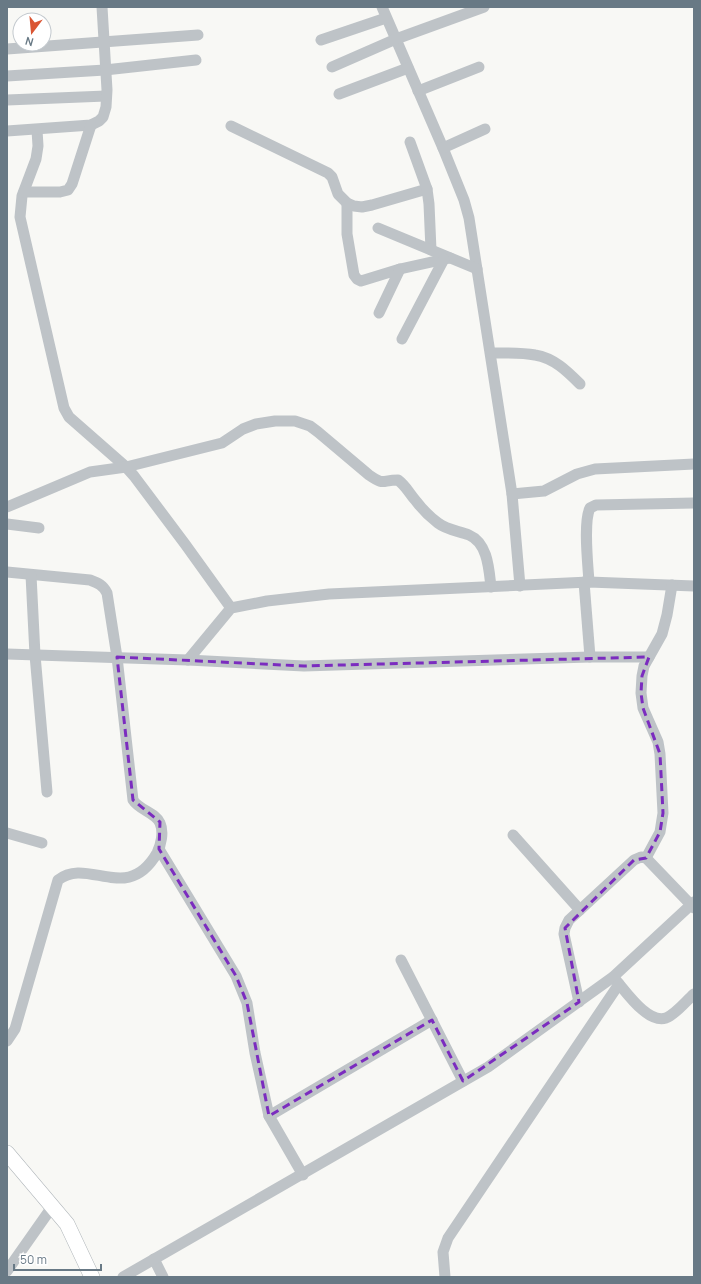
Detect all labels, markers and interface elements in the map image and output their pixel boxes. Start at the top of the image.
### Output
north arrow [12,12,52,52]
text: N [23,34,35,50]
scale bar [14,1246,101,1272]
text: 50 m [20,1251,47,1268]

